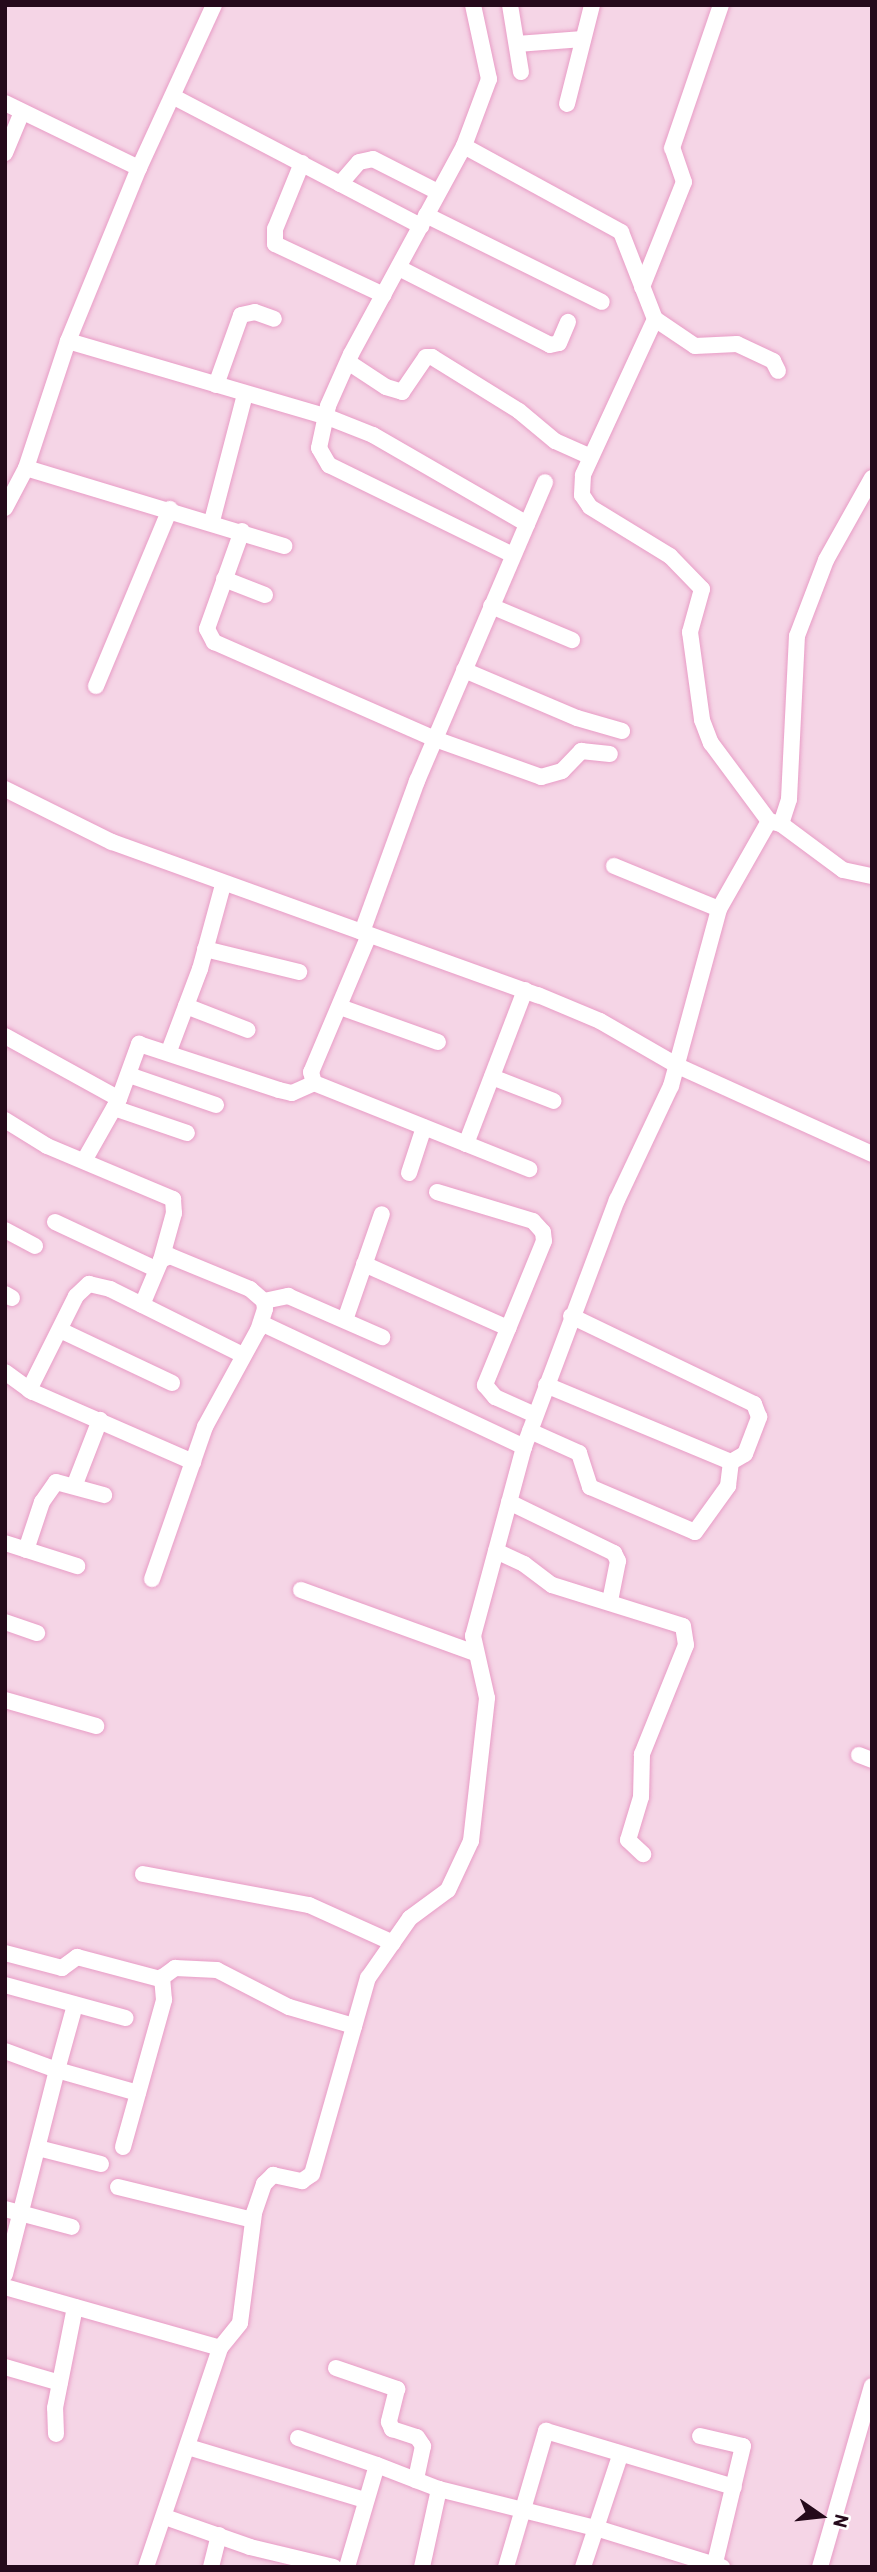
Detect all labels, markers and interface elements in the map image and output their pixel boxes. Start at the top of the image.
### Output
north arrow [786,2481,856,2551]
text: N [829,2512,855,2530]

